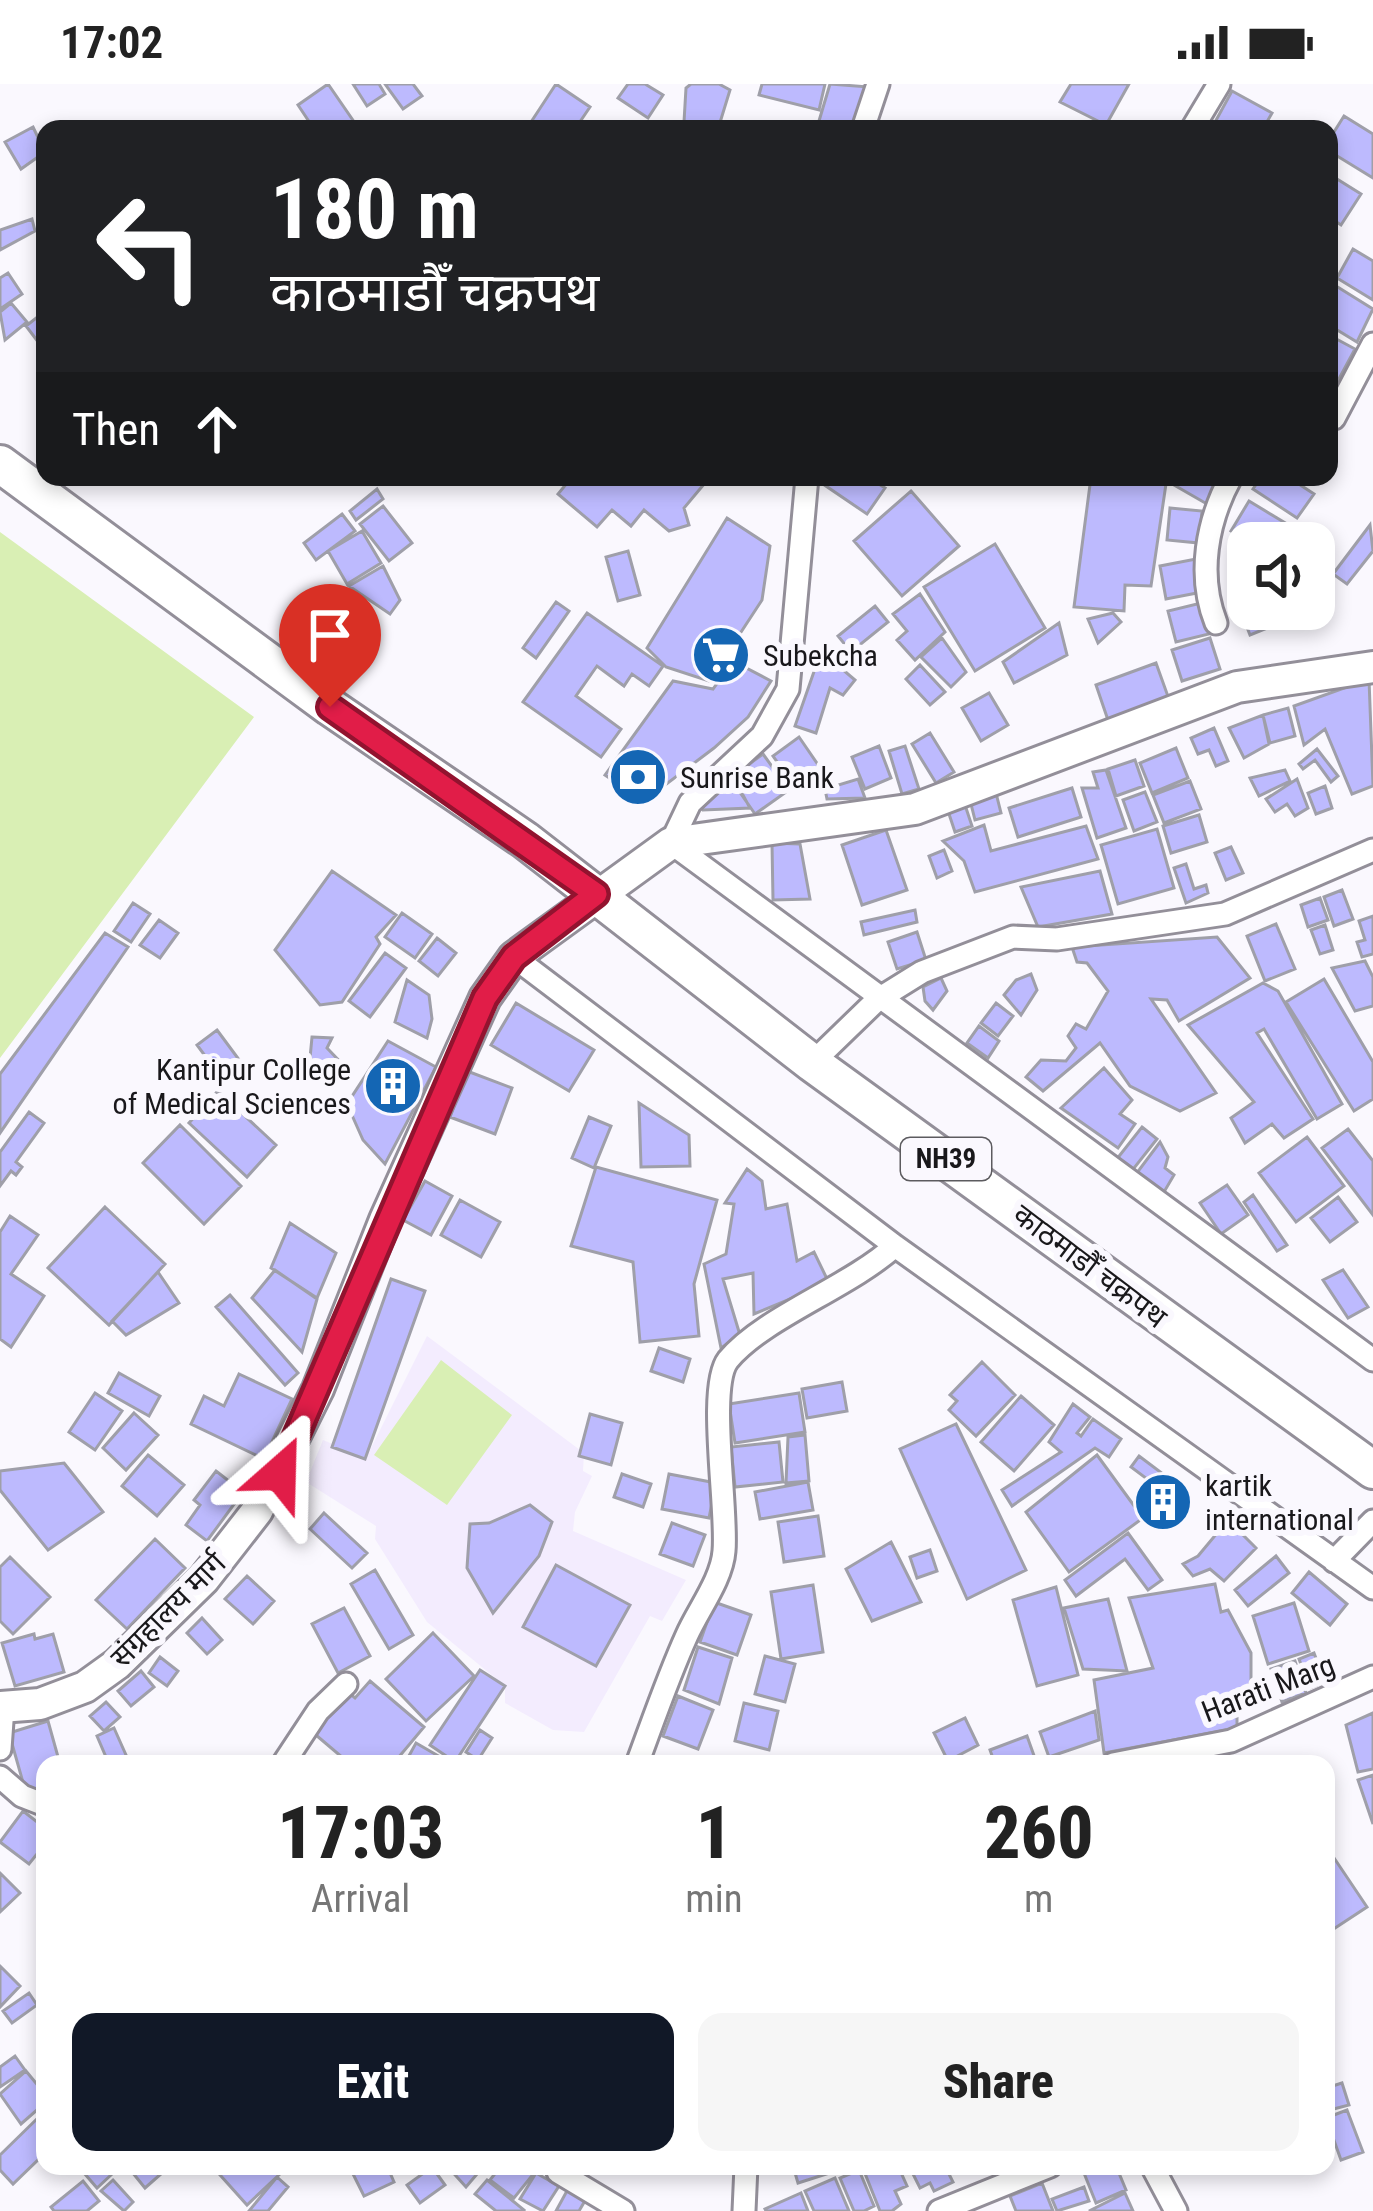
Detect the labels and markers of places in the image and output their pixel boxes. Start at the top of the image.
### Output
pin [279,584,381,707]
supermarket icon: Subekcha [690,624,752,686]
place label: Subekcha [763,638,878,673]
bank icon: Sunrise Bank [607,746,669,808]
place label: Sunrise Bank [680,760,835,795]
place label: Kantipur College of Medical Sciences [113,1052,351,1121]
building icon: Kantipur College of Medical Sciences [362,1055,424,1117]
place label: kartik international [1205,1468,1354,1537]
building icon: kartik international [1132,1471,1194,1533]

